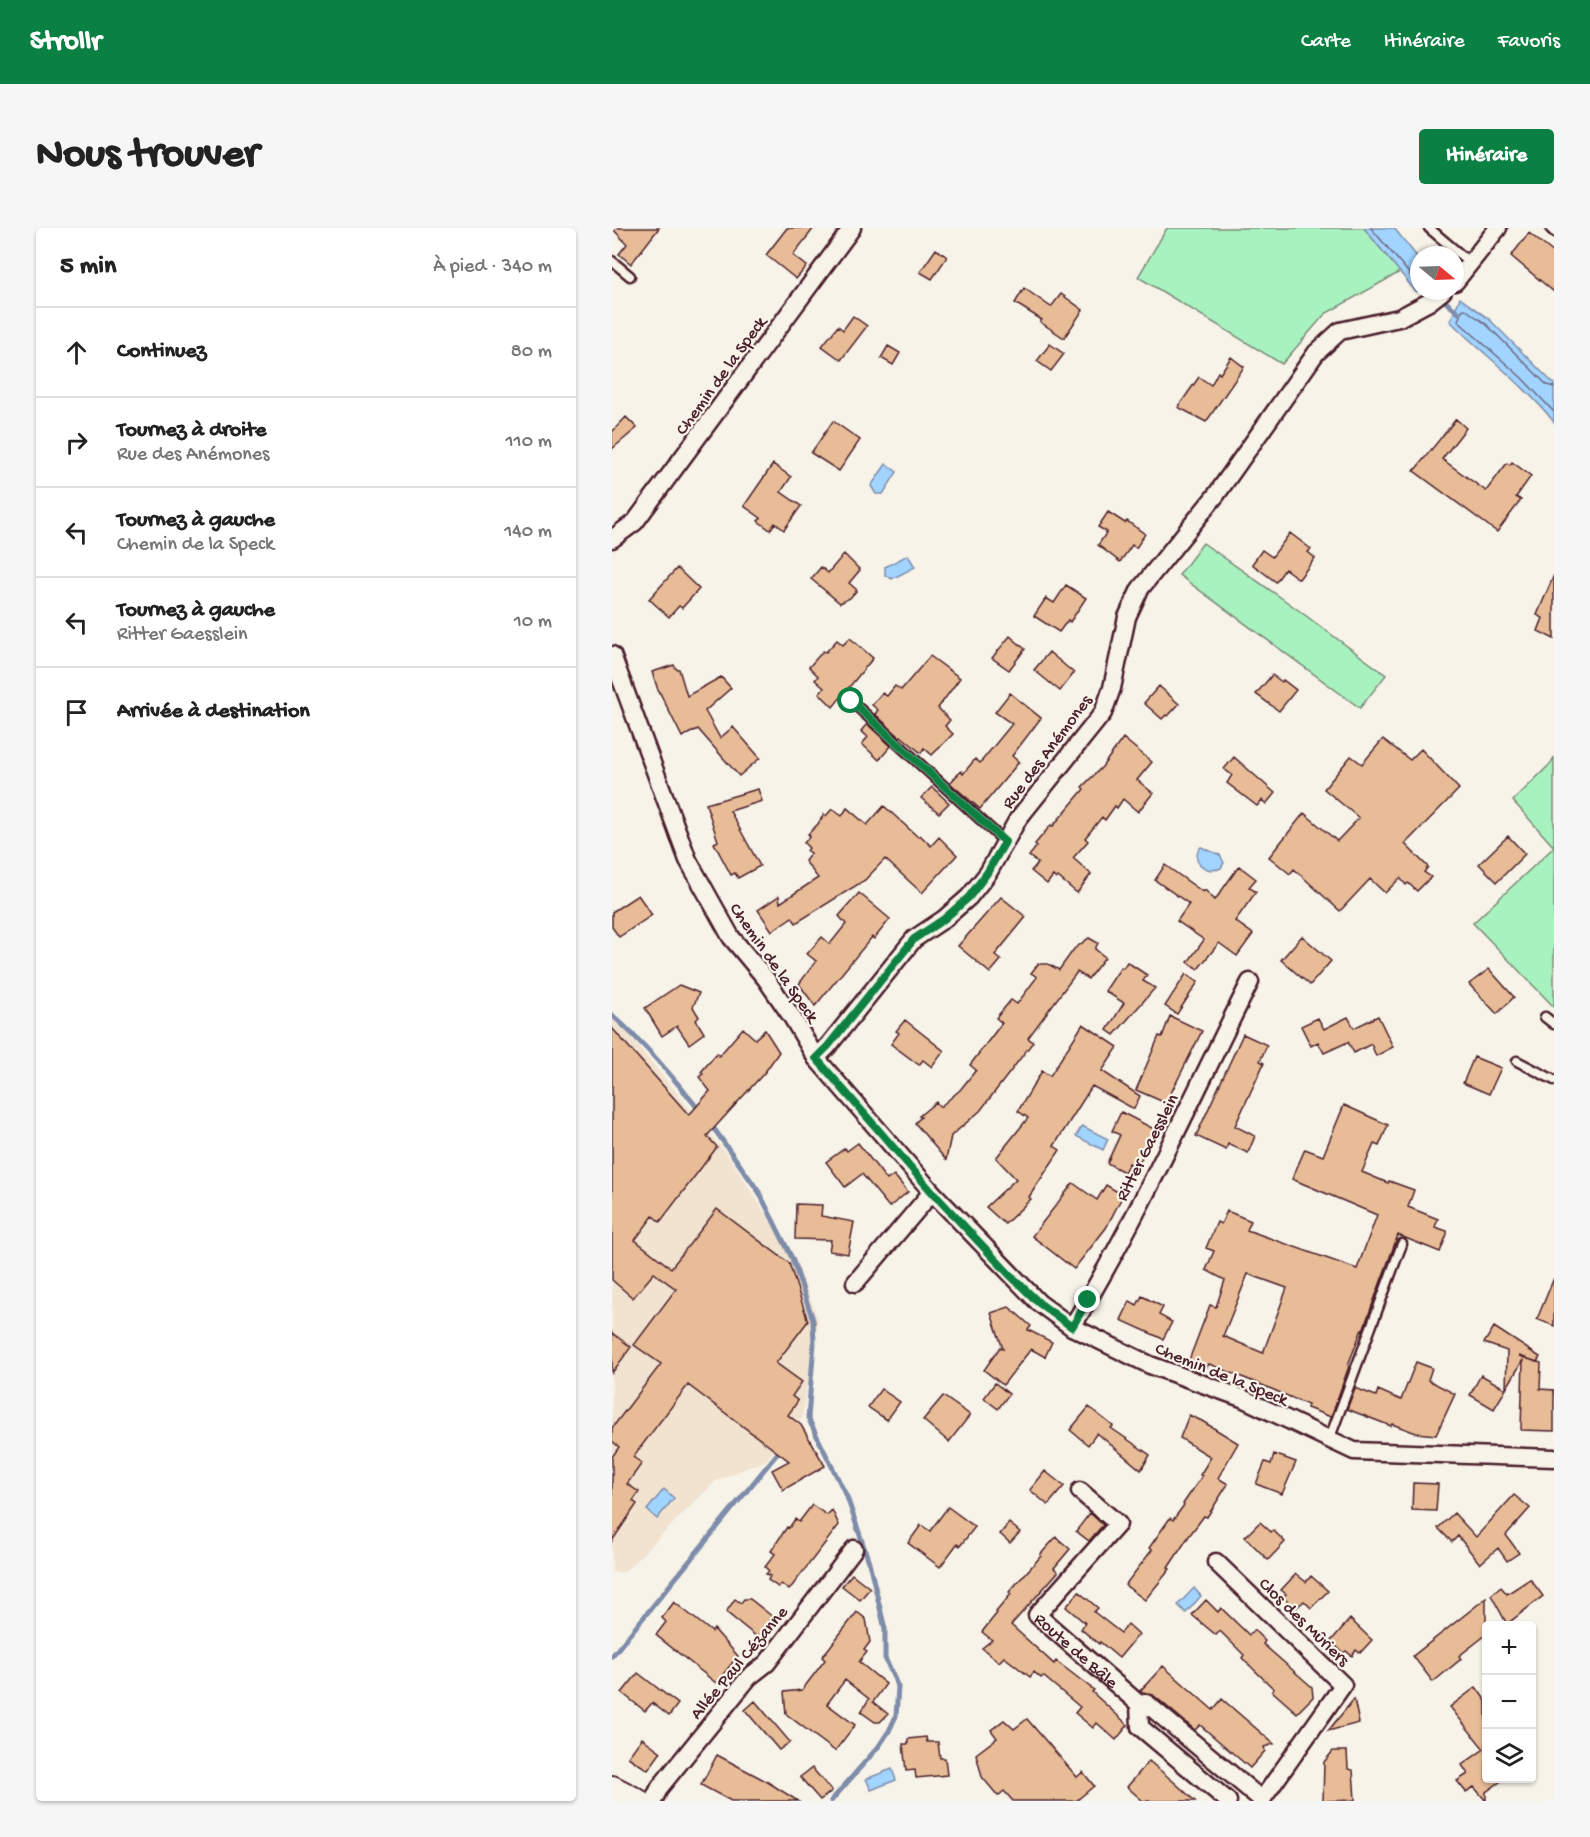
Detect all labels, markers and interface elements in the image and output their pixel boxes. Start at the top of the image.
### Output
text: Strollr [30,26,101,59]
text: Carte [1301,30,1351,55]
text: Itinéraire [1384,30,1465,55]
text: Favoris [1498,30,1560,55]
button: Itinéraire [1419,129,1554,184]
text: Nous trouver [36,132,259,181]
north arrow [1410,246,1464,300]
text: 5 min [60,252,116,283]
text: À pied · 340 m [433,256,552,279]
street label: Chemin de la Speck [672,312,773,440]
icon: ahead [60,336,93,369]
text: Continuez [117,339,206,365]
text: 80 m [511,341,552,364]
text: Tournez à droite [117,418,266,444]
icon: right [60,426,93,459]
text: 110 m [506,431,552,454]
text: Rue des Anémones [117,444,269,467]
text: Tournez à gauche [117,508,275,534]
icon: left [60,516,93,549]
text: 140 m [504,521,552,544]
text: Chemin de la Speck [117,534,274,557]
text: Tournez à gauche [117,598,275,624]
icon: left [60,606,93,639]
text: 10 m [514,611,552,634]
text: Ritter Gaesslein [117,624,248,647]
route start [837,687,863,713]
street label: Rue des Anémones [998,690,1098,814]
icon: arrive [60,696,93,729]
text: Arrivée à destination [117,699,310,725]
street label: Chemin de la Speck [724,900,823,1029]
street label: Ritter Gaesslein [1112,1091,1184,1205]
route end [1074,1286,1100,1312]
street label: Chemin de la Speck [1152,1339,1292,1412]
street label: Clos des Mûriers [1253,1574,1354,1672]
street label: Allée Paul Cézanne [686,1602,794,1725]
street label: Route de Bâle [1029,1609,1122,1694]
map controls [1482,1621,1536,1783]
button: + [1482,1621,1536,1675]
button: − [1482,1675,1536,1729]
button: layers [1482,1729,1536,1783]

